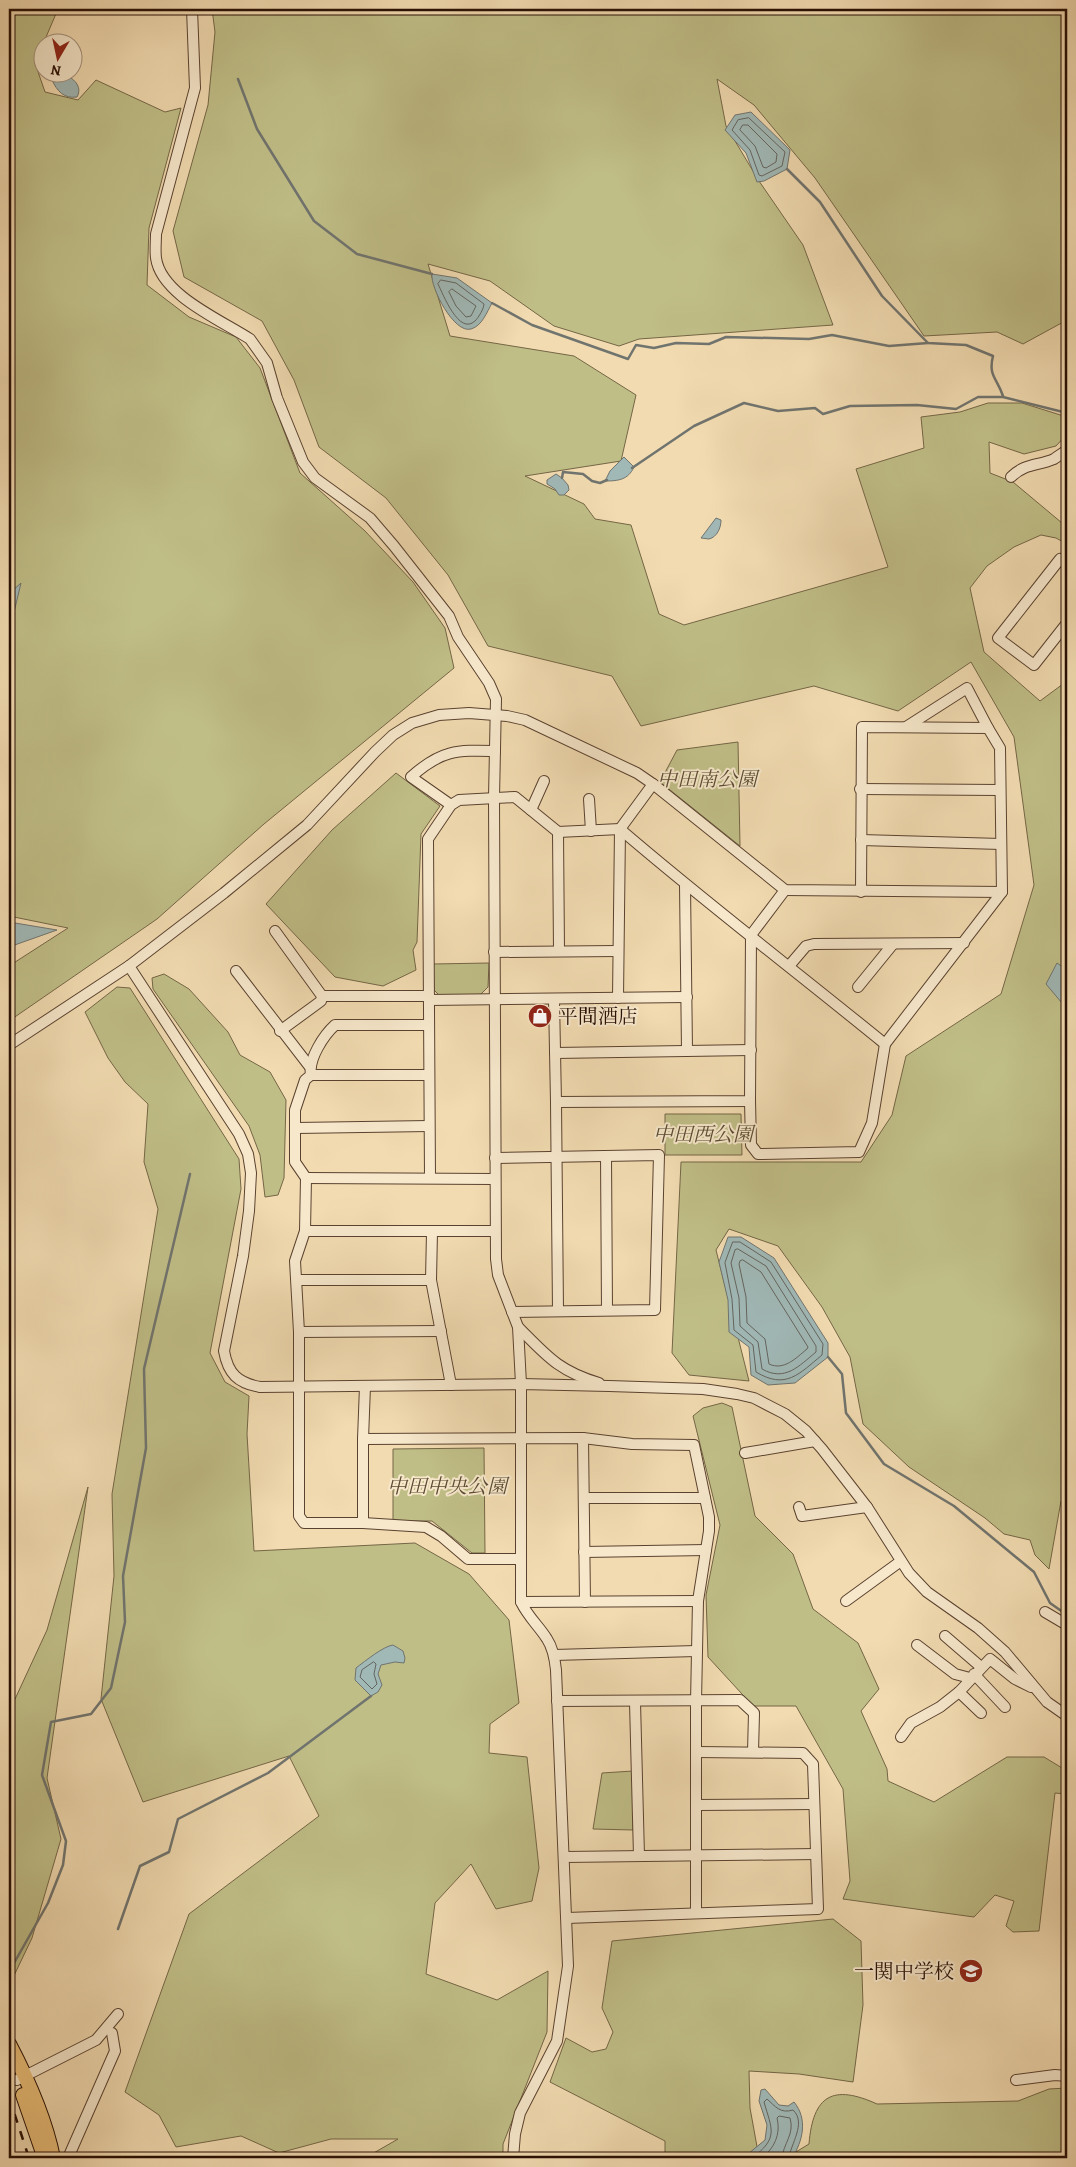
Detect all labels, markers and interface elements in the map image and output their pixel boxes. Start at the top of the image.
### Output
north arrow [32,32,82,82]
text: N [50,60,63,81]
park label: 中田南公園 [657,766,760,793]
shop icon: 平間酒店 [527,1003,553,1029]
place label: 平間酒店 [558,1003,638,1030]
park label: 中田西公園 [653,1121,756,1148]
park label: 中田中央公園 [387,1473,510,1500]
place label: 一関中学校 [854,1958,954,1985]
school or university icon: 一関中学校 [958,1958,984,1984]

